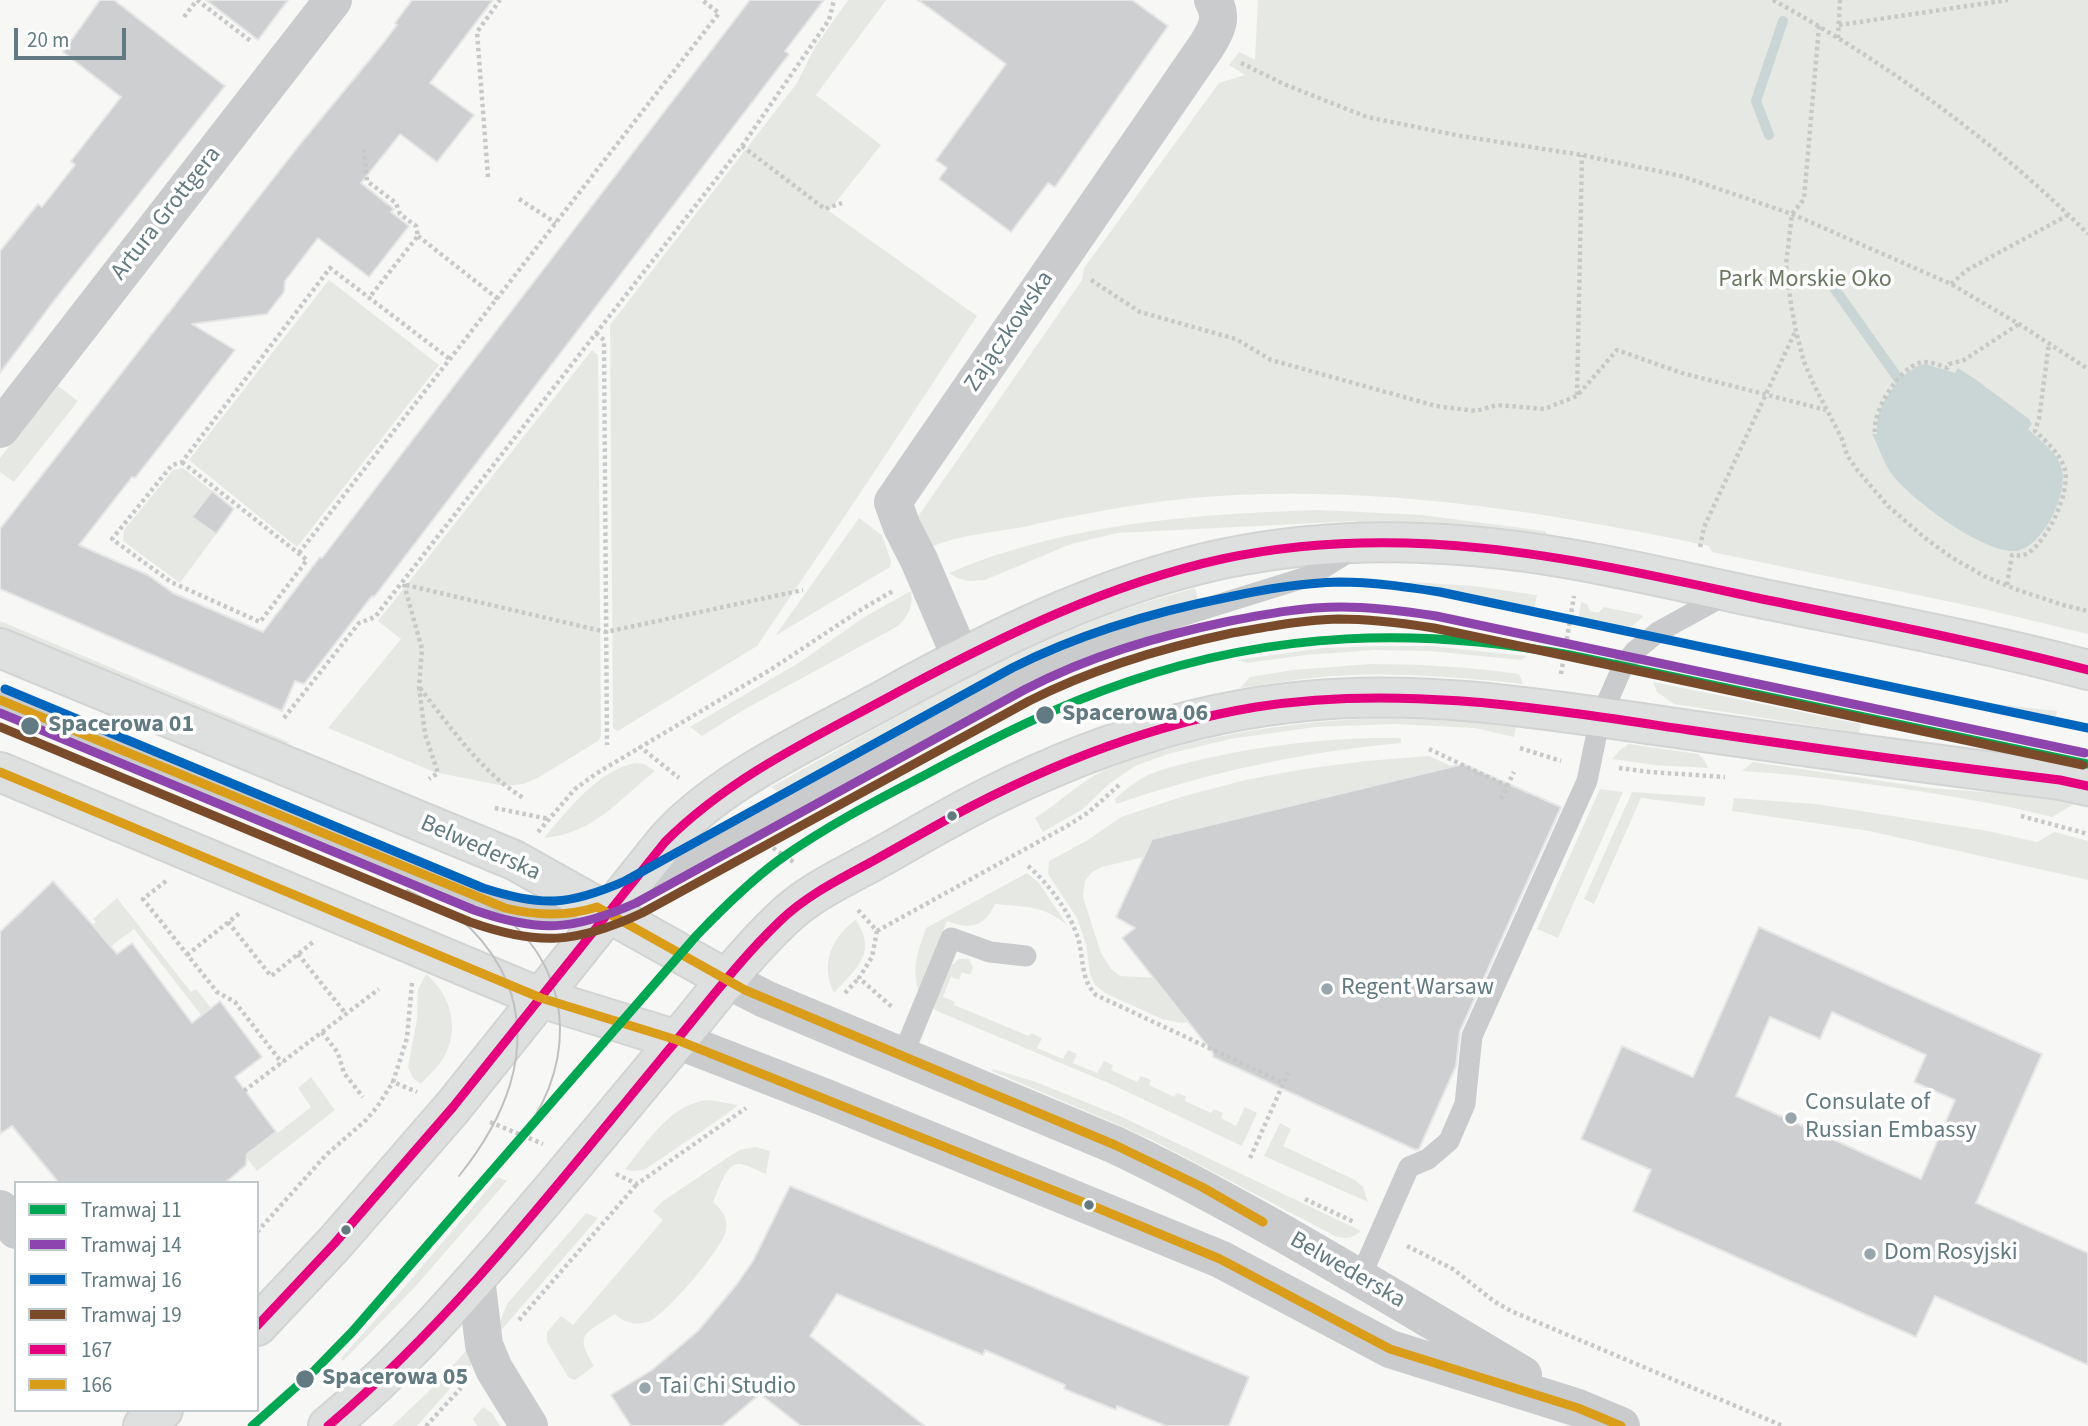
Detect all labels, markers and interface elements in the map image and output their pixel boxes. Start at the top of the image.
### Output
scale bar [18,14,130,58]
text: 20 m [27,25,69,55]
street label: Artura Grottgera [106,141,228,287]
street label: Zajączkowska [959,266,1061,398]
park label: Park Morskie Oko [1718,267,1892,295]
place label: Spacerowa 06 [1062,701,1208,729]
marker: Spacerowa 06 [1034,704,1056,726]
place label: Spacerowa 01 [48,712,194,740]
marker: Spacerowa 01 [19,715,41,737]
unlabelled marker [945,809,959,823]
street label: Belwederska [415,810,545,888]
place label: Regent Warsaw [1341,975,1494,1003]
marker: Regent Warsaw [1319,981,1335,997]
place label: Consulate of Russian Embassy [1805,1090,1977,1146]
marker: Consulate of Russian Embassy [1783,1110,1799,1126]
legend [14,1181,259,1412]
text: Tramwaj 11 [81,1195,182,1225]
unlabelled marker [1082,1198,1096,1212]
unlabelled marker [339,1223,353,1237]
street label: Belwederska [1284,1226,1410,1316]
text: Tramwaj 14 [81,1230,182,1260]
place label: Dom Rosyjski [1884,1240,2018,1268]
marker: Dom Rosyjski [1862,1246,1878,1262]
text: Tramwaj 16 [81,1265,182,1295]
text: Tramwaj 19 [81,1300,182,1330]
text: 167 [81,1335,112,1365]
place label: Spacerowa 05 [322,1365,468,1393]
marker: Spacerowa 05 [294,1368,316,1390]
text: 166 [81,1370,112,1400]
place label: Tai Chi Studio [659,1374,796,1402]
marker: Tai Chi Studio [637,1380,653,1396]

